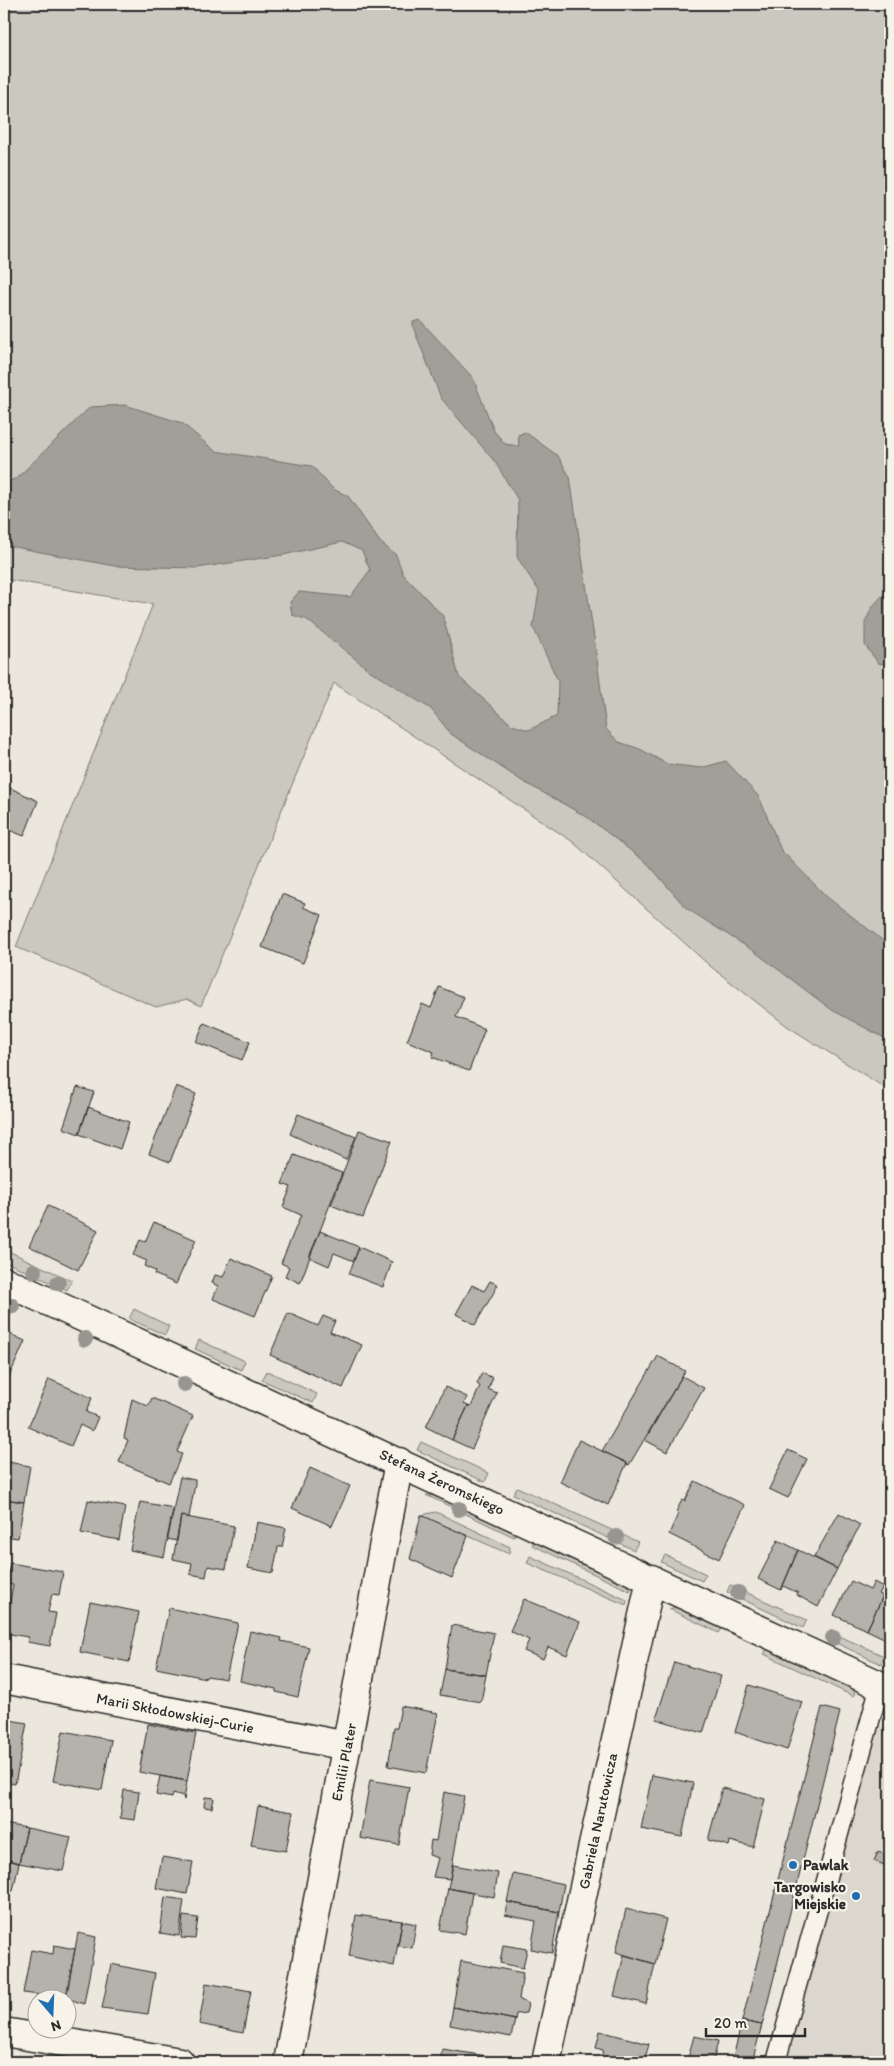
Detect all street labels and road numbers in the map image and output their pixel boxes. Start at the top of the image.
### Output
street label: Stefana Żeromskiego [377,1445,507,1519]
street label: Marii Skłodowskiej-Curie [95,1689,255,1737]
street label: Emilii Plater [328,1721,360,1802]
street label: Gabriela Narutowicza [575,1751,621,1891]

